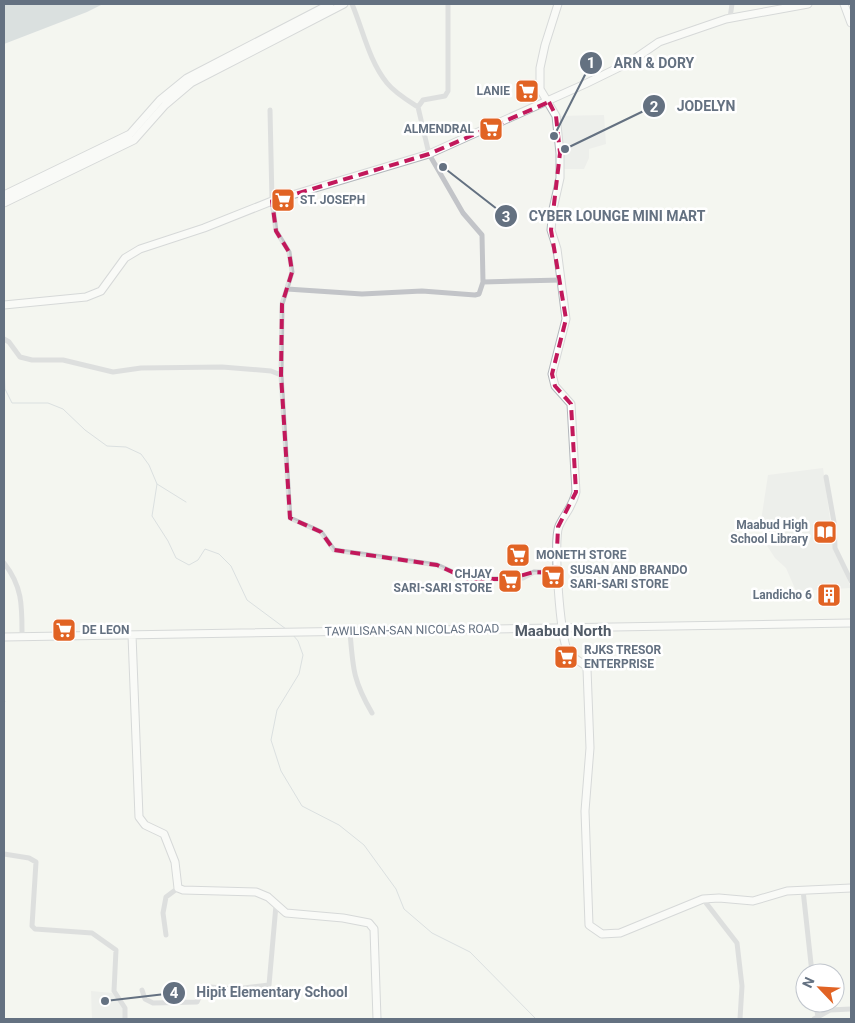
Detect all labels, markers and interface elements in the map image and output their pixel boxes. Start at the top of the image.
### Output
callout: ARN & DORY [579,48,704,77]
text: 1 [587,54,595,72]
text: ARN & DORY [614,55,695,71]
supermarket icon: LANIE [514,78,540,104]
place label: LANIE [477,84,510,98]
callout: JODELYN [642,92,745,121]
text: 2 [650,98,659,116]
text: JODELYN [677,98,735,114]
supermarket icon: ALMENDRAL [478,116,504,142]
place label: ALMENDRAL [404,122,474,136]
supermarket icon: ST. JOSEPH [270,187,296,213]
place label: ST. JOSEPH [300,193,365,207]
callout: CYBER LOUNGE MINI MART [493,202,715,231]
text: 3 [502,208,510,226]
text: CYBER LOUNGE MINI MART [529,208,706,224]
place label: Maabud High School Library [730,518,809,546]
library icon: Maabud High School Library [812,519,838,545]
supermarket icon: MONETH STORE [505,542,531,568]
place label: MONETH STORE [536,548,627,562]
place label: SUSAN AND BRANDO SARI-SARI STORE [570,563,687,591]
supermarket icon: SUSAN AND BRANDO SARI-SARI STORE [540,564,566,590]
place label: CHJAY SARI-SARI STORE [394,567,493,595]
supermarket icon: CHJAY SARI-SARI STORE [497,568,523,594]
building icon: Landicho 6 [816,582,842,608]
place label: Landicho 6 [753,588,812,602]
supermarket icon: DE LEON [51,617,77,643]
street label: TAWILISAN-SAN NICOLAS ROAD [325,621,500,639]
district label: Maabud North [515,622,611,640]
place label: DE LEON [82,623,130,637]
place label: RJKS TRESOR ENTERPRISE [584,643,662,671]
supermarket icon: RJKS TRESOR ENTERPRISE [553,644,579,670]
north arrow [795,963,845,1013]
text: N [799,975,818,990]
callout: Hipit Elementary School [161,978,358,1007]
text: 4 [170,984,179,1002]
text: Hipit Elementary School [196,984,348,1000]

